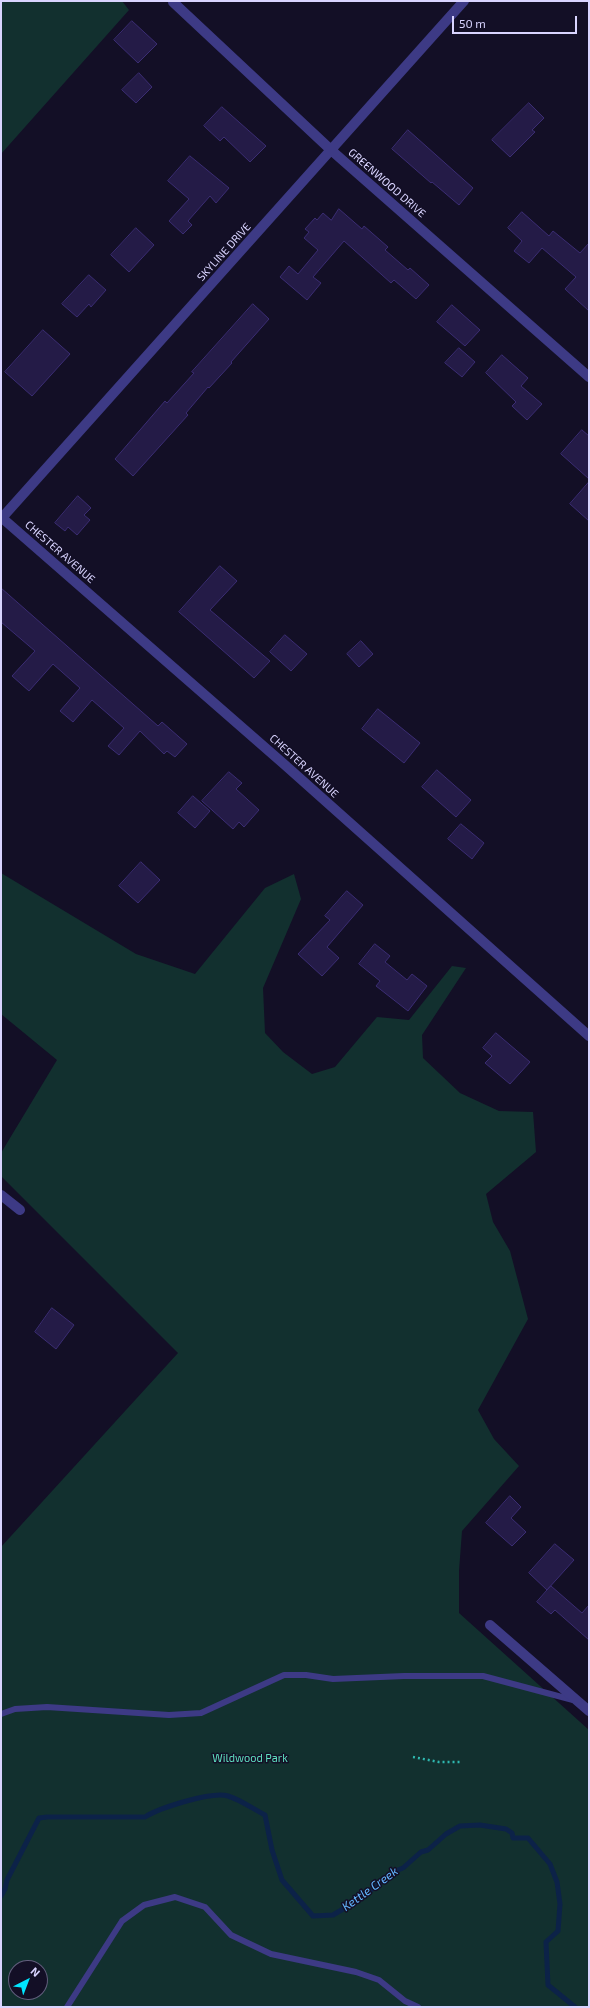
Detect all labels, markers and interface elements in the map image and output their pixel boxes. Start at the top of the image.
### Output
scale bar [454,8,579,34]
text: 50 m [459,16,486,30]
street label: GREENWOOD DRIVE [345,146,429,220]
street label: SKYLINE DRIVE [194,220,254,284]
street label: CHESTER AVENUE [22,518,98,586]
street label: CHESTER AVENUE [267,732,341,800]
park label: Wildwood Park [212,1751,288,1765]
water label: Kettle Creek [339,1864,401,1914]
north arrow [8,1960,48,2000]
text: N [28,1964,43,1979]

